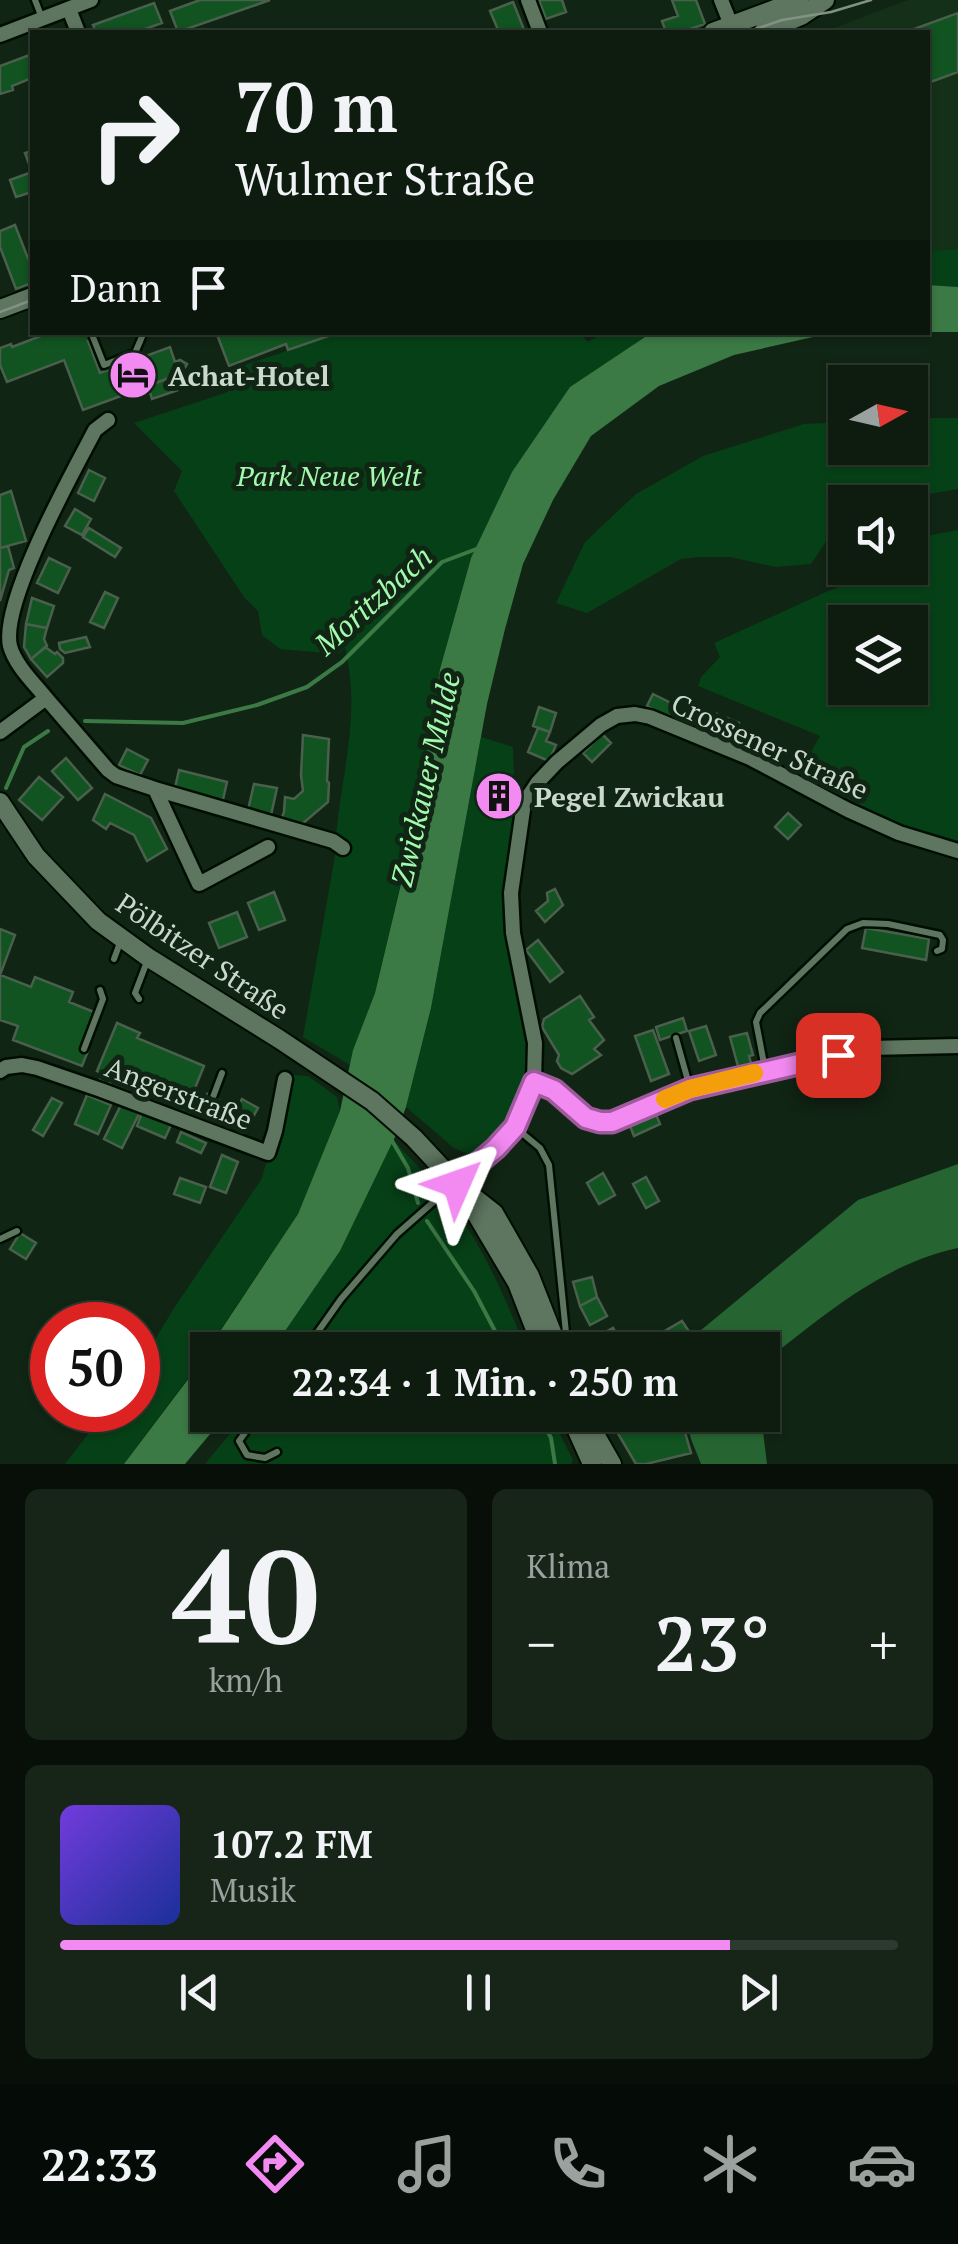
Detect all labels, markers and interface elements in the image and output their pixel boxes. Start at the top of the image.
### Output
text: 70 m [235,59,398,152]
icon: right [70,70,200,200]
text: Wulmer Straße [235,148,535,208]
icon: arrive [181,260,236,315]
text: Dann [70,263,161,313]
hotel icon: Achat-Hotel [107,349,159,401]
place label: Achat-Hotel [168,357,330,394]
north arrow [828,365,928,465]
map controls [828,365,928,705]
park label: Park Neue Welt [236,457,422,494]
button: sound [828,485,928,585]
water label: Moritzbach [305,537,440,664]
button: layers [828,605,928,705]
water label: Zwickauer Mulde [381,668,469,890]
street label: Crossener Straße [666,684,874,808]
building icon: Pegel Zwickau [473,770,525,822]
place label: Pegel Zwickau [534,778,725,815]
street label: Pölbitzer Straße [109,884,297,1028]
pin [796,1013,881,1098]
icon: arrive [811,1028,866,1083]
street label: Angerstraße [100,1048,258,1138]
position arrow [405,1132,509,1236]
speed limit sign: 50 [30,1302,160,1432]
text: 22:34 · 1 Min. · 250 m [292,1357,678,1407]
text: 40 [172,1508,319,1680]
text: Klima [527,1545,610,1587]
text: 23° [654,1593,770,1692]
text: − [527,1607,556,1680]
text: + [869,1607,898,1680]
text: km/h [209,1659,283,1701]
text: 107.2 FM [210,1819,373,1869]
text: Musik [210,1869,296,1911]
icon: previous [172,1965,227,2020]
icon: pause [451,1965,506,2020]
icon: next [731,1965,786,2020]
icon: directions [240,2129,310,2199]
icon: music [392,2129,462,2199]
icon: phone [543,2129,613,2199]
icon: climate [695,2129,765,2199]
icon: car [847,2129,917,2199]
text: 22:33 [41,2134,158,2194]

